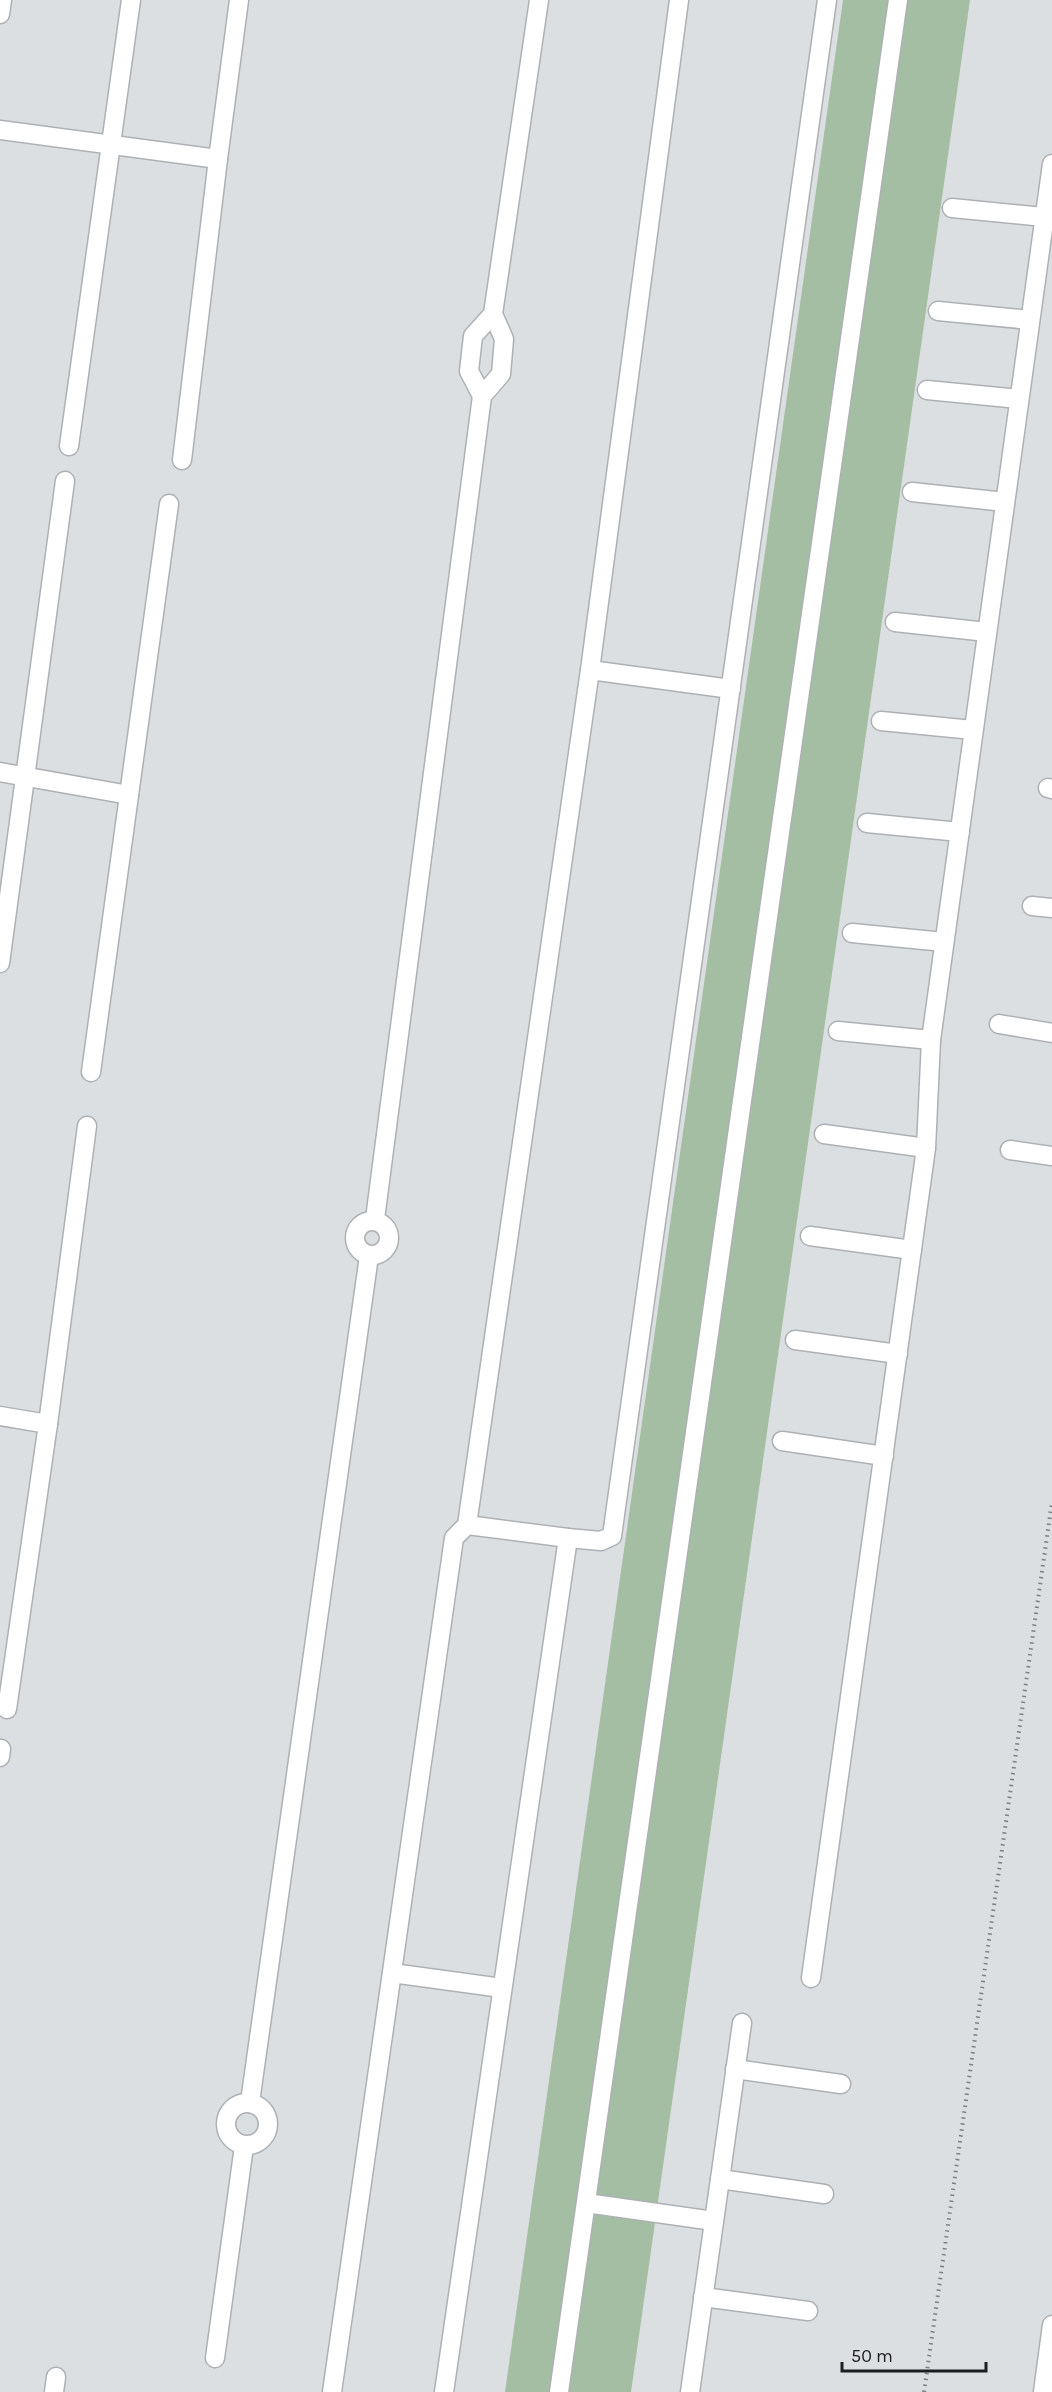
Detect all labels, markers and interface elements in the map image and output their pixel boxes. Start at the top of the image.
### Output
scale bar [842,2335,986,2373]
text: 50 m [851,2345,893,2367]

